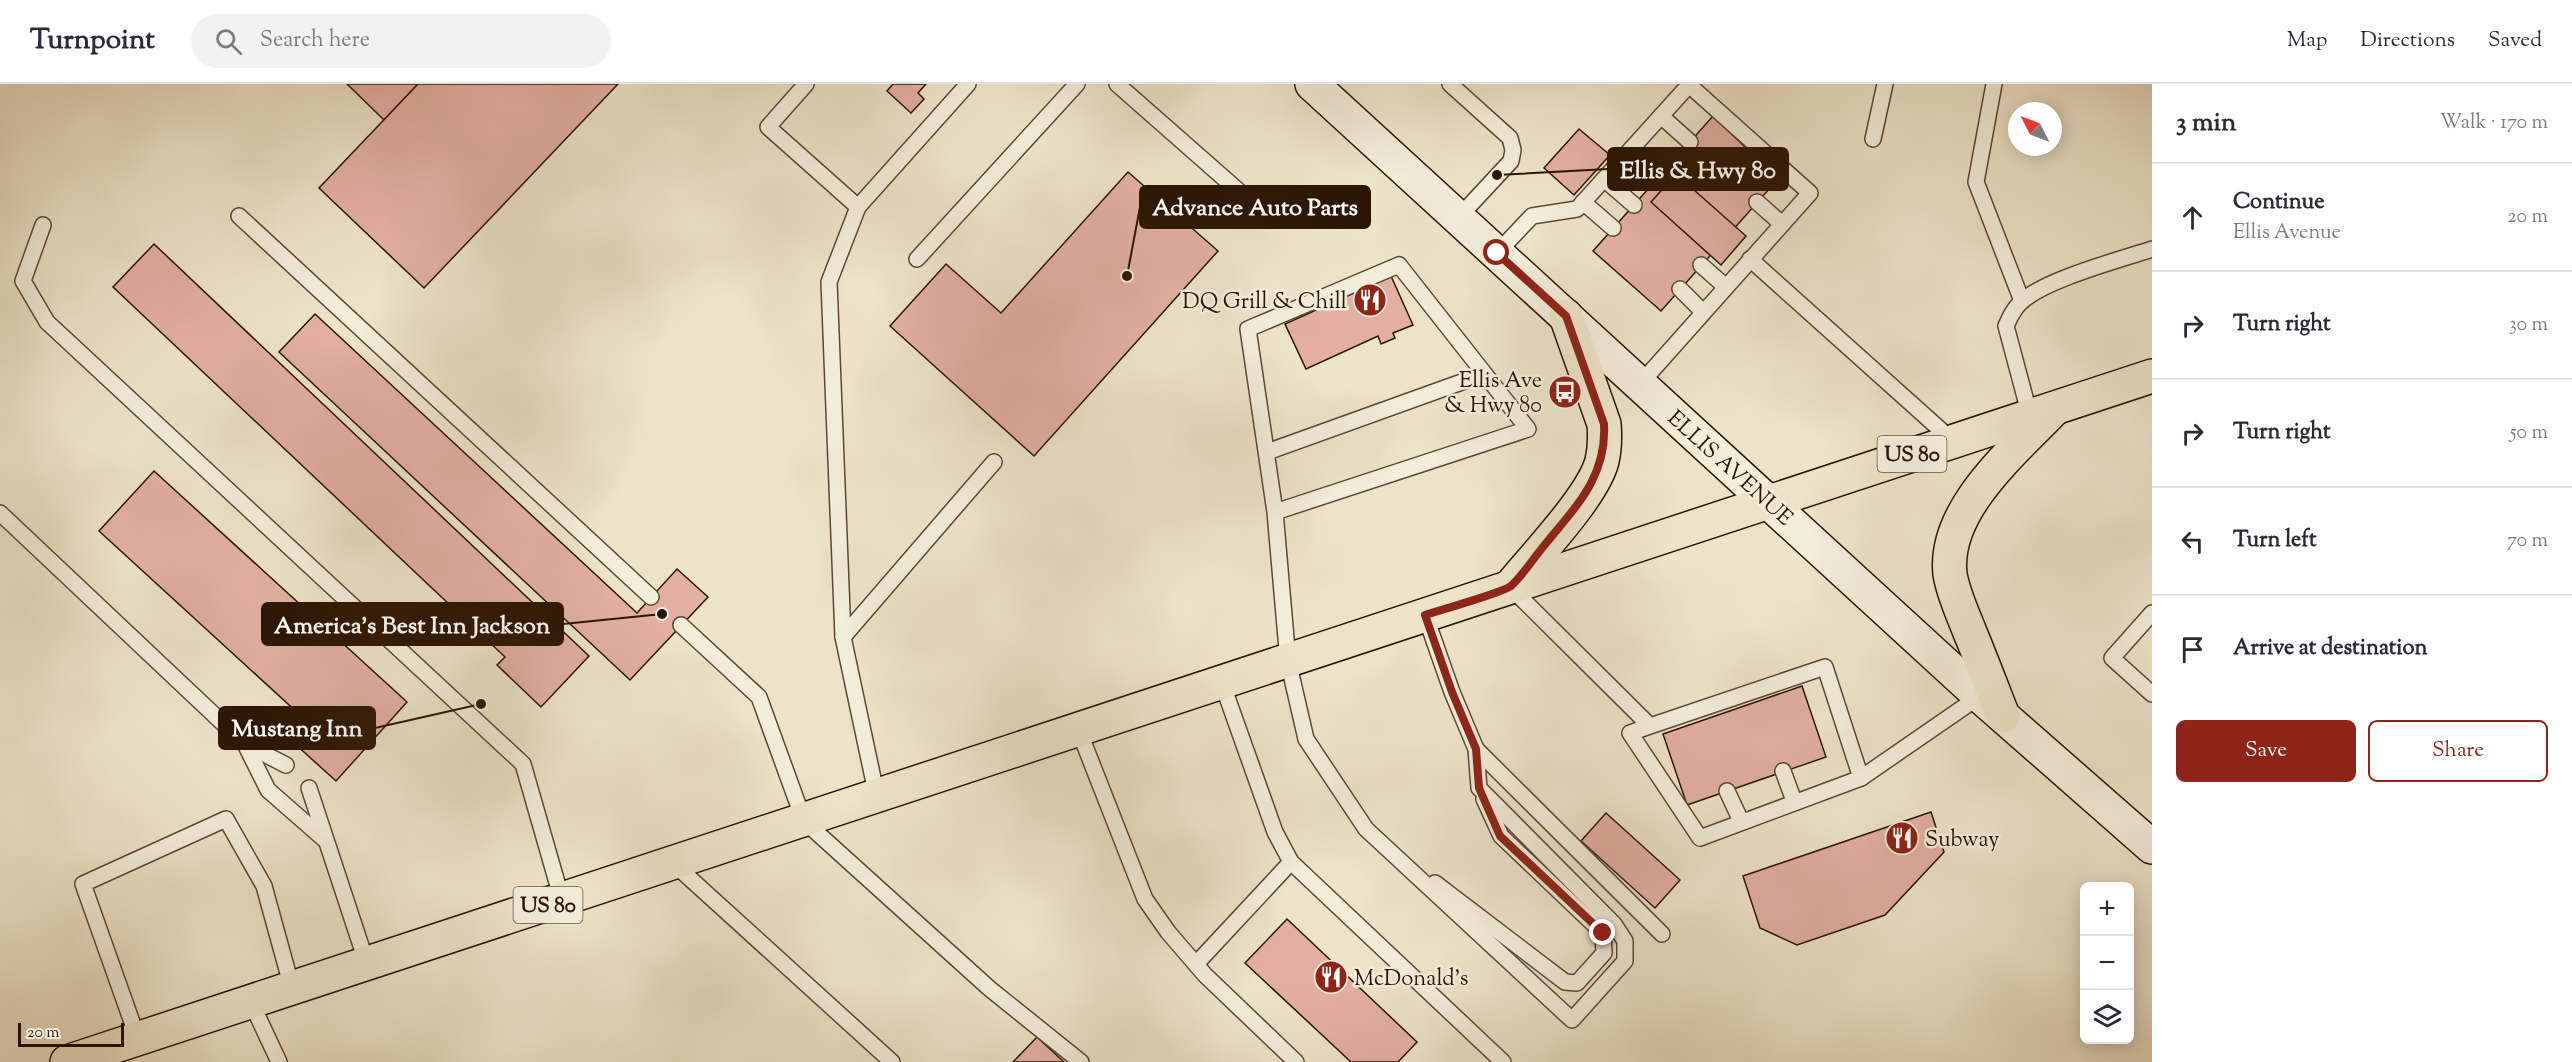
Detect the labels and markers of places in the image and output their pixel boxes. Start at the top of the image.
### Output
callout: Ellis & Hwy 80 [1608,148,1788,190]
callout: Advance Auto Parts [1140,186,1370,228]
restaurant icon: DQ Grill & Chill [1352,282,1388,318]
place label: DQ Grill & Chill [1182,287,1347,319]
place label: Ellis Ave & Hwy 80 [1444,366,1542,423]
bus stop icon: Ellis Ave & Hwy 80 [1547,374,1583,410]
callout: America's Best Inn Jackson [262,603,563,645]
callout: Mustang Inn [219,707,375,749]
restaurant icon: Subway [1884,820,1920,856]
place label: Subway [1925,825,1999,857]
restaurant icon: McDonald's [1313,959,1349,995]
place label: McDonald's [1354,964,1468,996]

